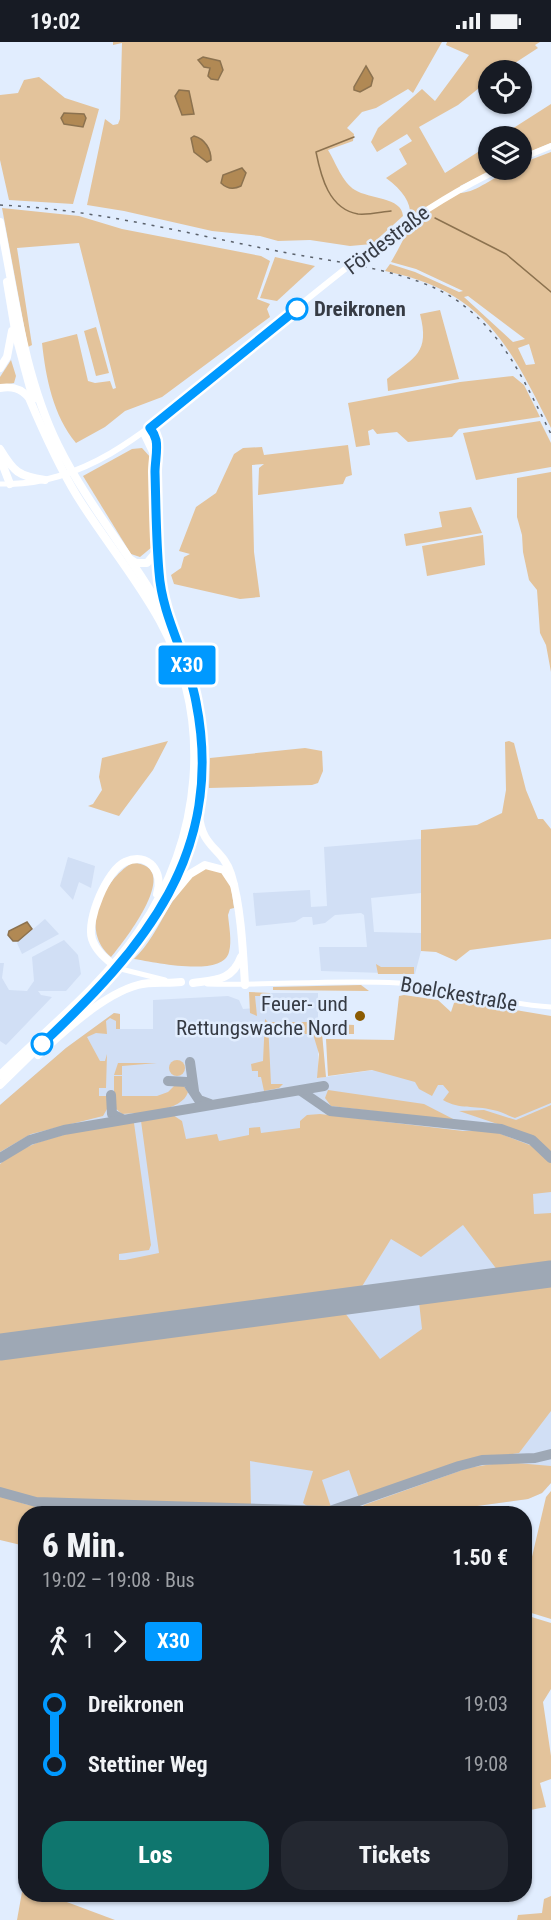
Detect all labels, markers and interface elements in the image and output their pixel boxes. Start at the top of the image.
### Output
text: 19:02 [30,9,81,34]
map controls [478,60,532,180]
button: locate [478,60,532,114]
button: layers [478,126,532,180]
street label: Fördestraße [340,200,434,280]
place label: Dreikronen [314,297,406,321]
marker: Dreikronen [286,298,308,320]
line badge: X30 [152,646,222,684]
text: X30 [171,653,203,677]
street label: Boelckestraße [399,972,519,1016]
place label: Feuer- und Rettungswache Nord [176,992,348,1040]
marker: Feuer- und Rettungswache Nord [353,1009,367,1023]
unlabelled marker [31,1033,53,1055]
text: 6 Min. [42,1526,126,1565]
text: 1.50 € [452,1545,508,1570]
text: 19:02 – 19:08 · Bus [42,1568,195,1592]
icon: walk [42,1625,75,1658]
icon: forward [103,1625,136,1658]
text: 1 [84,1629,94,1653]
text: X30 [157,1629,190,1653]
text: Dreikronen [88,1692,184,1717]
text: 19:03 [464,1692,508,1716]
text: Stettiner Weg [88,1752,208,1777]
text: 19:08 [464,1752,508,1776]
button: Los [42,1821,269,1890]
button: Tickets [281,1821,508,1890]

